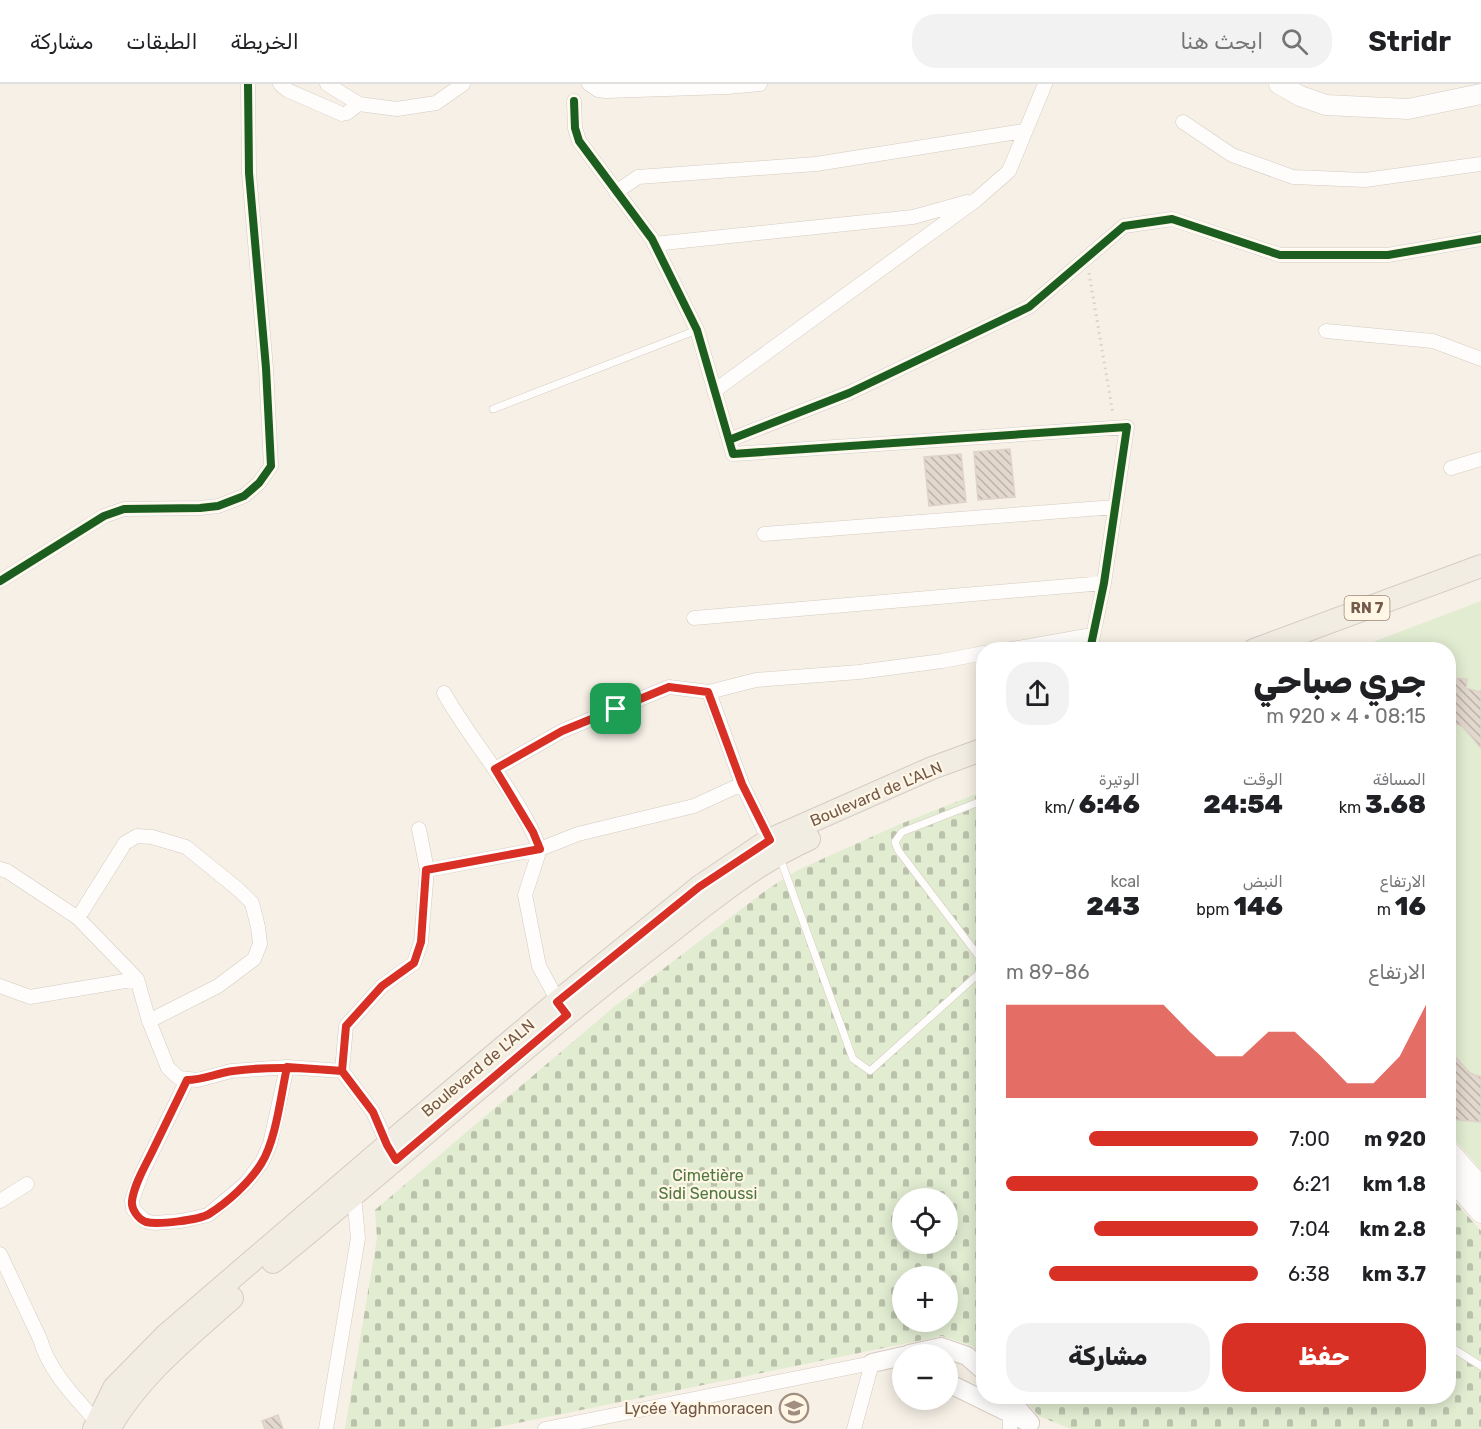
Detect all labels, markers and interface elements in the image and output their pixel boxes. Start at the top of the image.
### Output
search box [912,14,1332,68]
icon: search [1278,25,1311,58]
text: Stridr [1368,25,1451,58]
text: ابحث هنا [1180,28,1263,55]
text: مشاركة [30,29,93,54]
text: الطبقات [126,29,198,54]
text: الخريطة [231,29,299,54]
road number: RN 7 [1344,596,1390,620]
button: share [1006,662,1069,725]
text: جري صباحي [1253,662,1426,701]
pin [590,683,641,734]
icon: arrive [599,692,632,725]
text: 08:15 · 4 × 920 m [1266,704,1426,728]
street label: Boulevard de L'ALN [807,758,945,830]
text: الوتيرة [1099,770,1140,789]
text: الوقت [1243,770,1283,789]
text: المسافة [1373,770,1426,789]
text: 6:46 [1079,789,1140,820]
text: 24:54 [1203,789,1283,820]
text: 3.68 [1365,789,1426,820]
text: /km [1045,798,1079,817]
text: km [1339,798,1365,817]
text: kcal [1111,872,1140,891]
text: النبض [1243,872,1283,891]
text: الارتفاع [1380,872,1426,891]
text: 243 [1086,891,1140,922]
text: 146 [1233,891,1283,922]
text: 16 [1395,891,1426,922]
text: bpm [1196,900,1233,919]
text: m [1377,900,1395,919]
text: 86–89 m [1006,960,1090,984]
text: الارتفاع [1368,960,1426,984]
street label: Boulevard de L'ALN [418,1015,538,1121]
text: 7:00 [1289,1127,1330,1151]
text: 920 m [1364,1127,1426,1151]
park label: Cimetière Sidi Senoussi [659,1166,757,1203]
text: 6:21 [1293,1172,1330,1196]
text: 1.8 km [1363,1172,1426,1196]
map controls [892,1188,958,1410]
button: locate [892,1188,958,1254]
text: 7:04 [1290,1217,1330,1241]
text: 2.8 km [1360,1217,1426,1241]
text: 6:38 [1288,1262,1330,1286]
text: 3.7 km [1362,1262,1426,1286]
button: + [892,1266,958,1332]
button: مشاركة [1006,1323,1210,1392]
button: حفظ [1222,1323,1426,1392]
button: − [892,1344,958,1410]
school or university icon: Lycée Yaghmoracen [778,1392,810,1424]
place label: Lycée Yaghmoracen [624,1399,773,1418]

